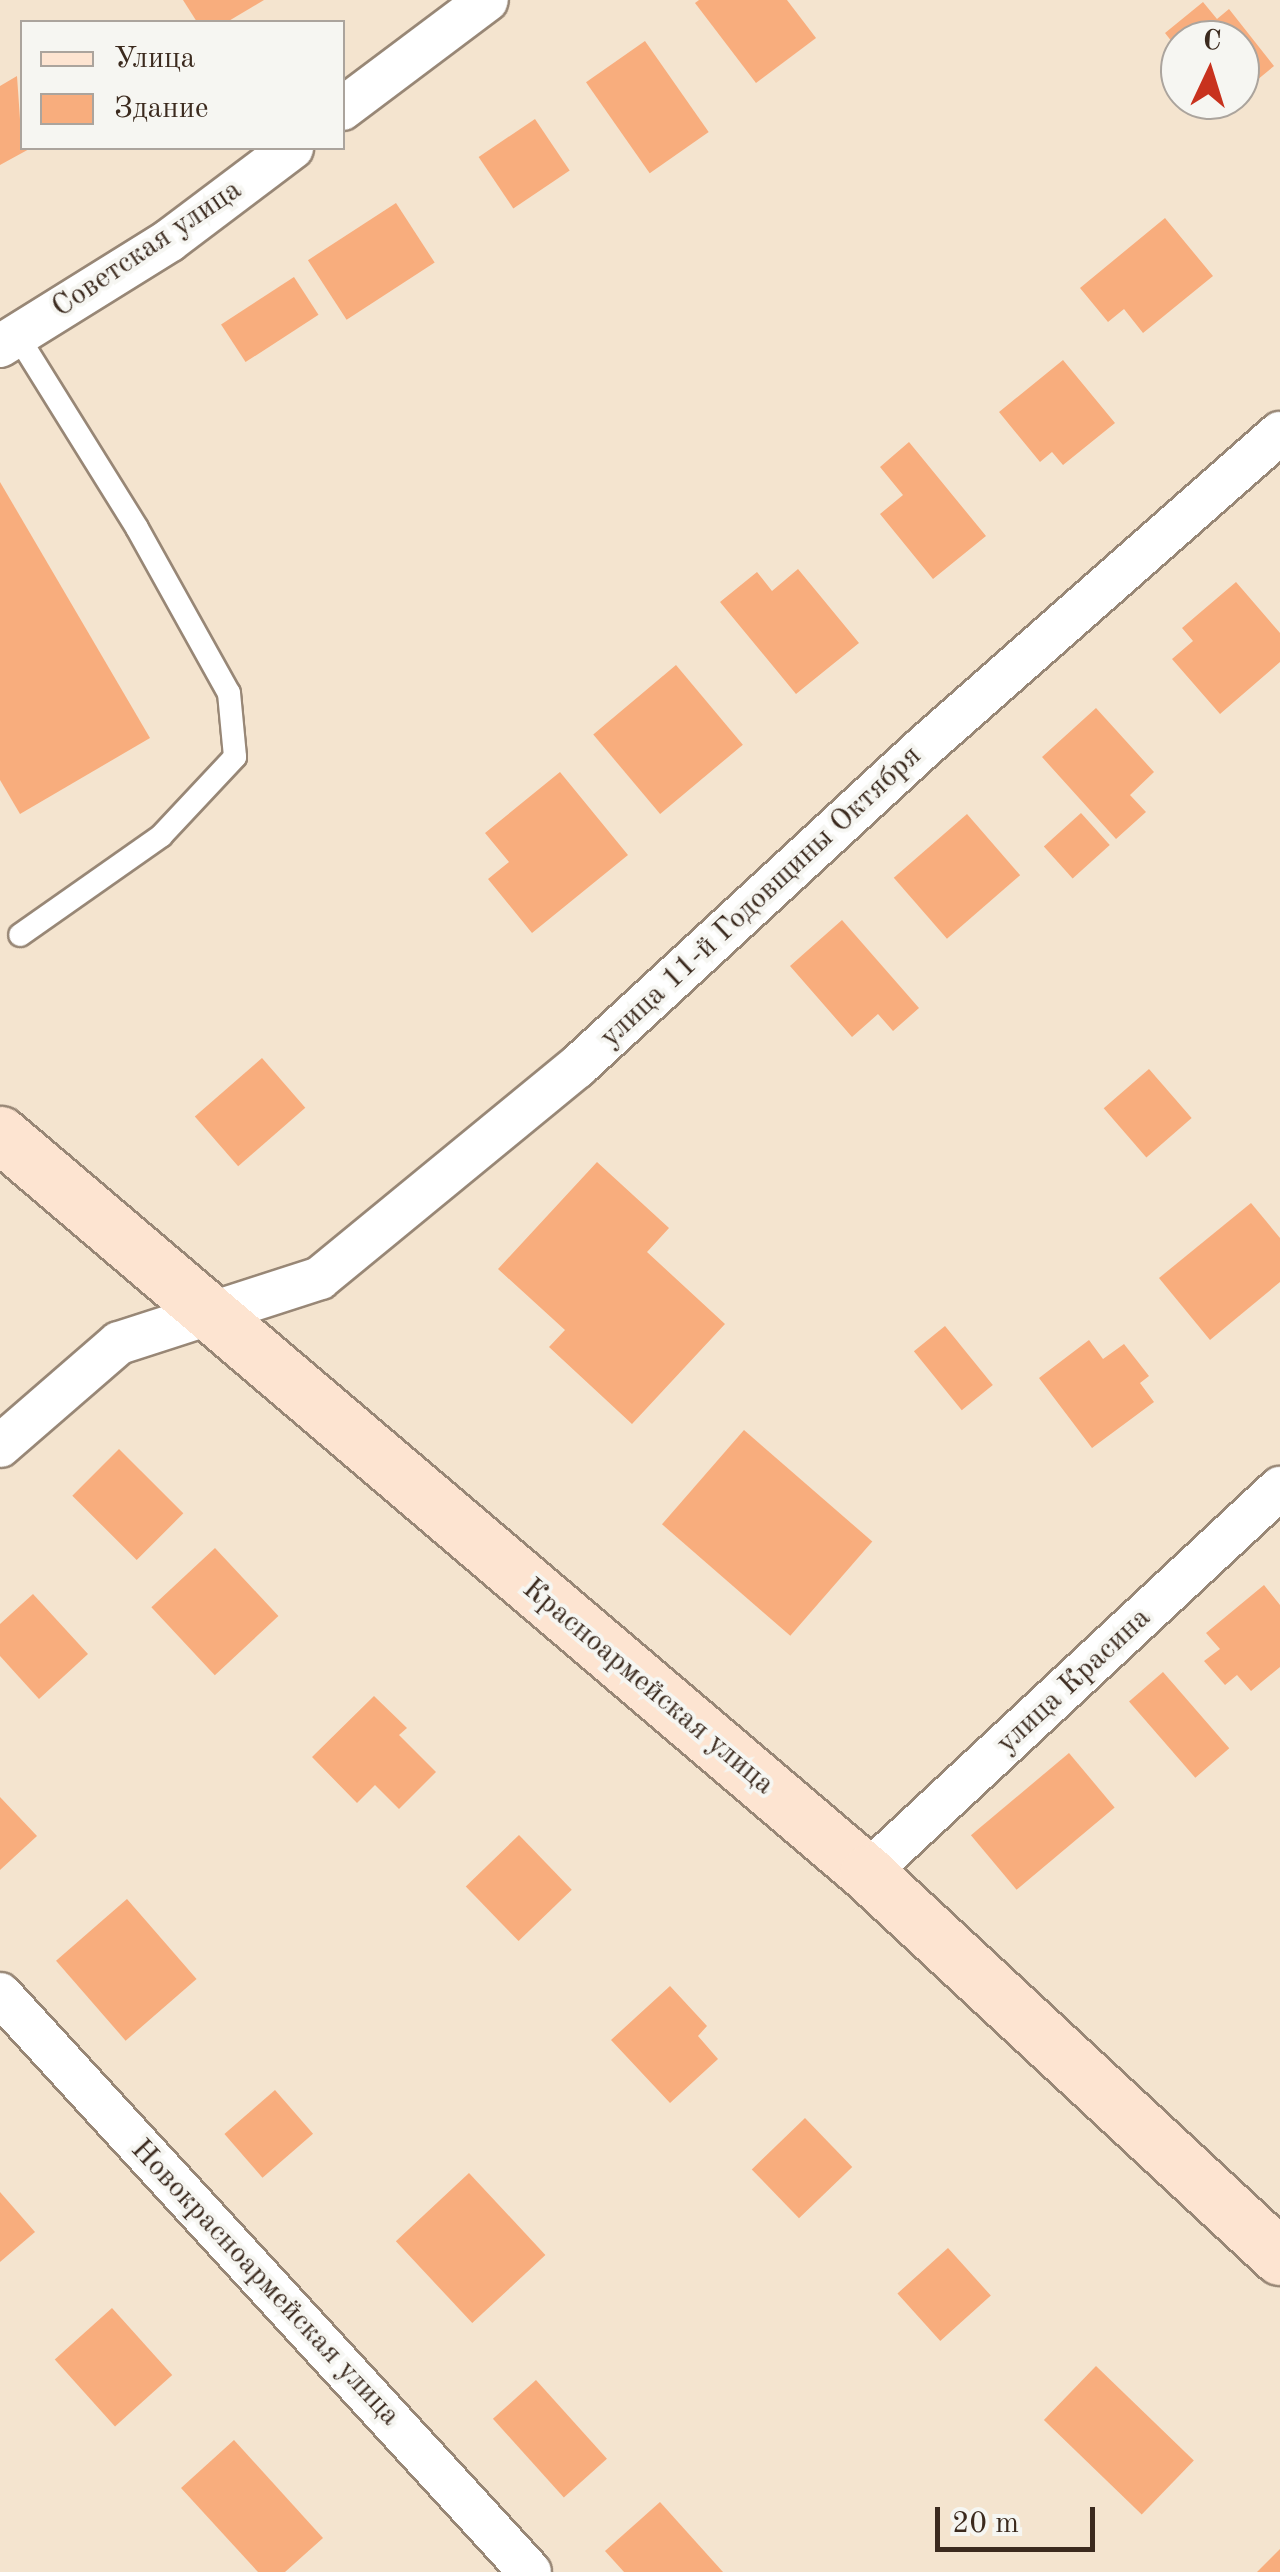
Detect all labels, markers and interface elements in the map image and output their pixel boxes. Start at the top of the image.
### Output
legend [20,20,345,150]
north arrow [1160,20,1260,120]
text: С [1202,27,1222,57]
text: Улица [114,44,195,74]
text: Здание [114,94,209,124]
street label: Советская улица [45,172,249,326]
street label: улица 11-й Годовщины Октября [593,738,929,1056]
street label: Красноармейская улица [515,1571,781,1803]
street label: улица Красина [989,1600,1159,1762]
street label: Новокрасноармейская улица [123,2132,407,2434]
scale bar [940,2487,1100,2549]
text: 20 m [952,2509,1019,2539]

